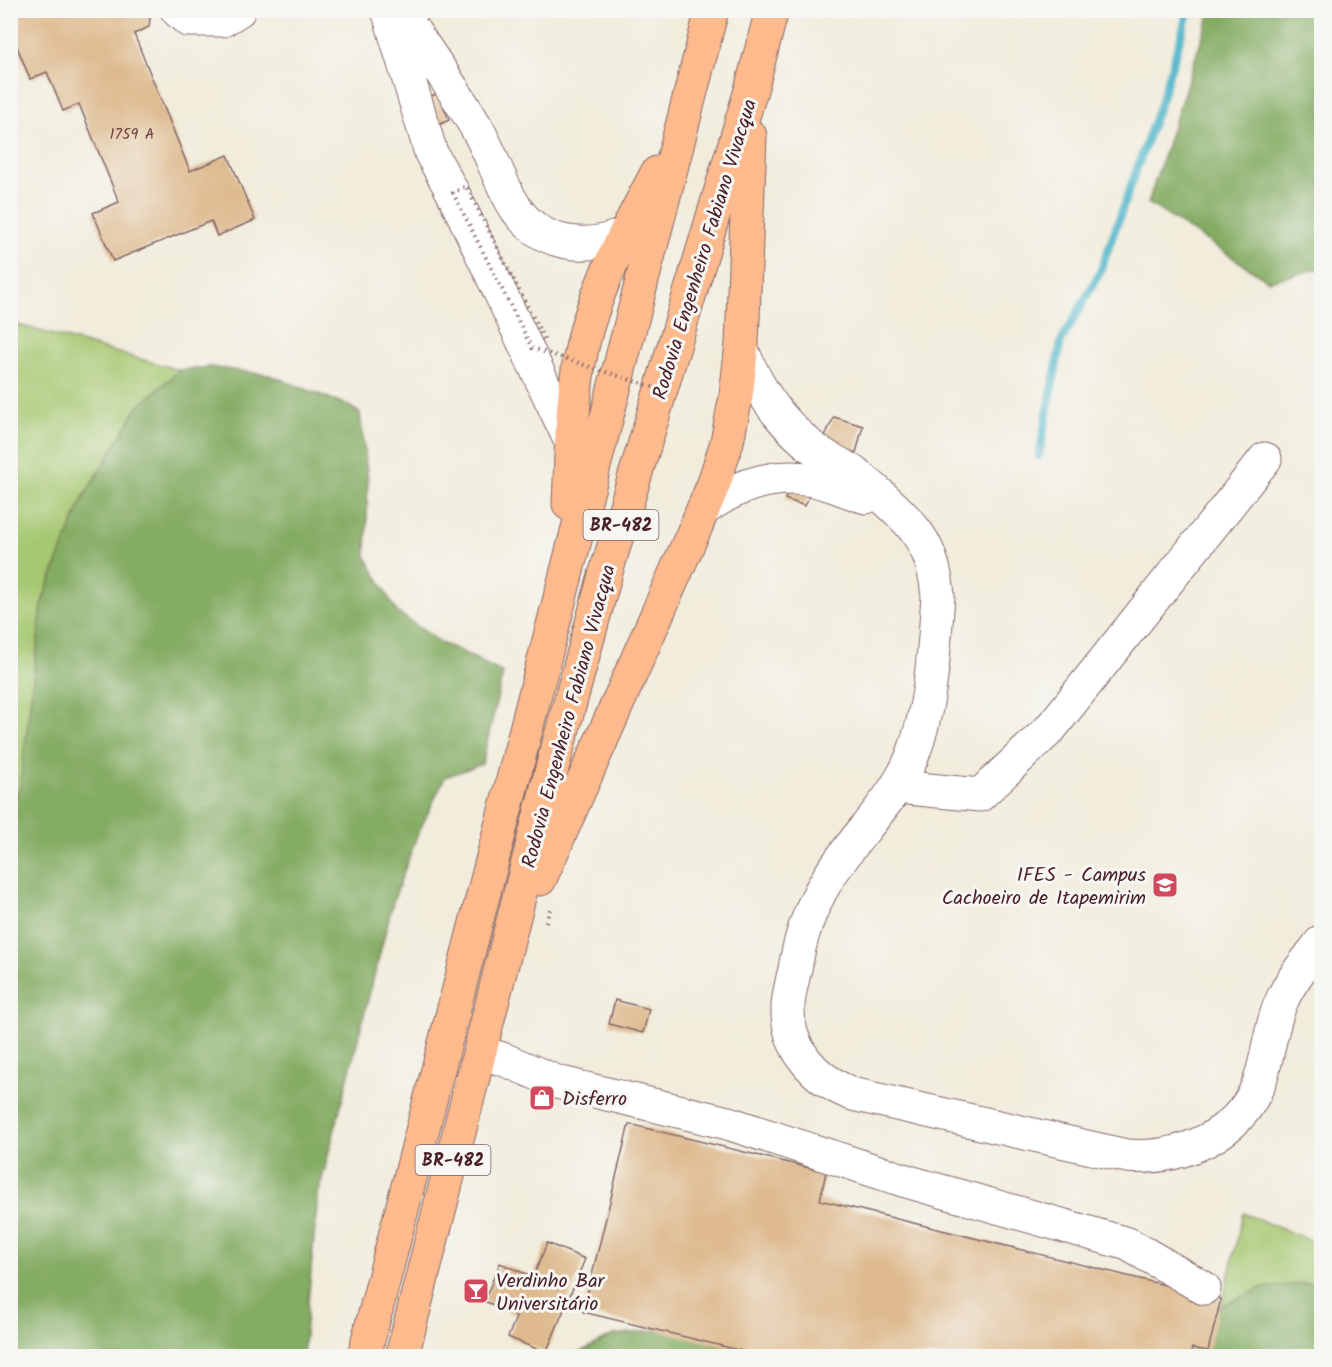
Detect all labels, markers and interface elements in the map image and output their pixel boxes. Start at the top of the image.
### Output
street label: Rodovia Engenheiro Fabiano Vivacqua [645,95,767,404]
house number: 1759 A [110,122,155,147]
road number: BR-482 [584,510,658,540]
street label: Rodovia Engenheiro Fabiano Vivacqua [514,561,626,872]
place label: IFES - Campus Cachoeiro de Itapemirim [942,860,1146,915]
school or university icon: IFES - Campus Cachoeiro de Itapemirim [1150,870,1180,900]
shop icon: Disferro [527,1083,557,1113]
place label: Disferro [562,1084,627,1116]
road number: BR-482 [416,1145,490,1175]
place label: Verdinho Bar Universitário [496,1266,606,1321]
bar icon: Verdinho Bar Universitário [461,1276,491,1306]

